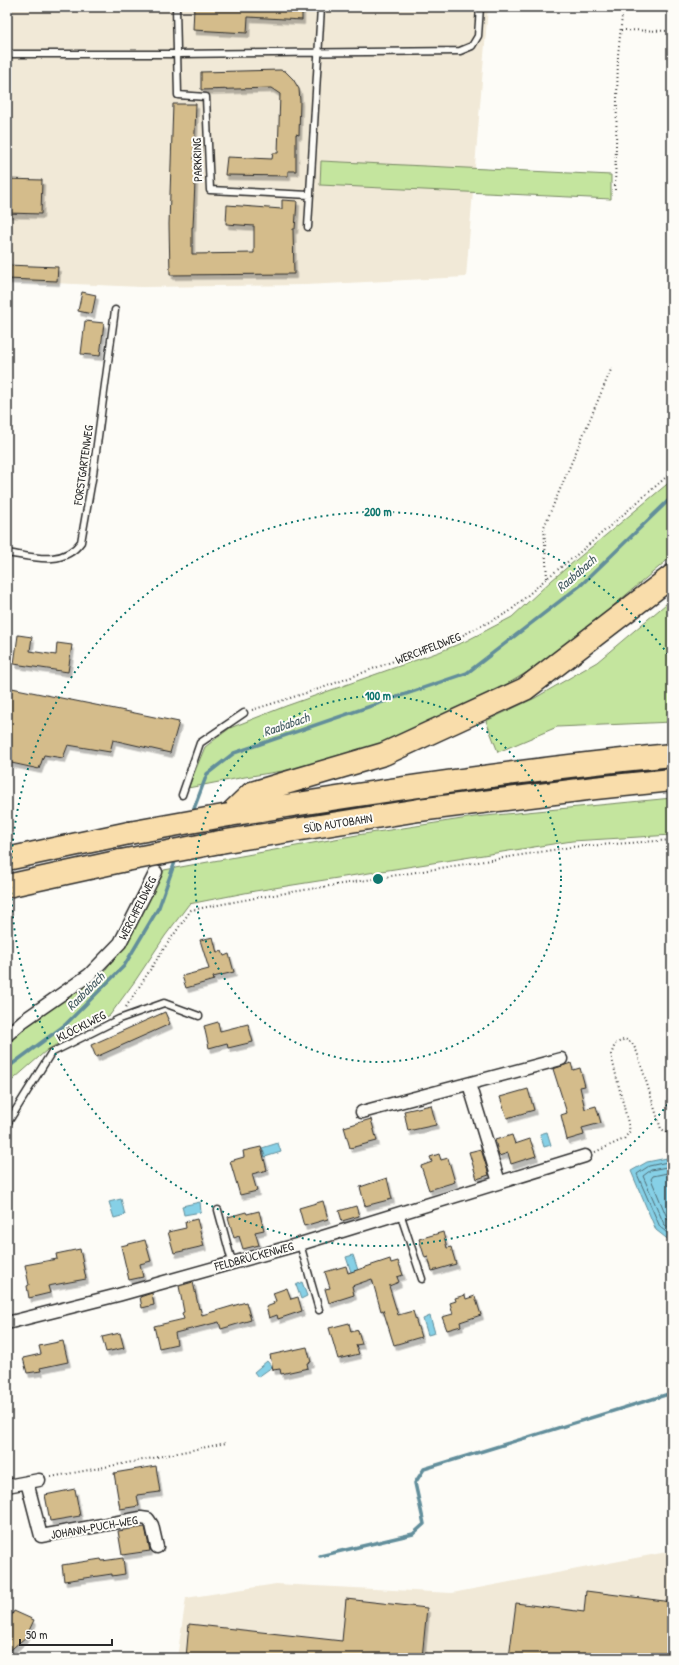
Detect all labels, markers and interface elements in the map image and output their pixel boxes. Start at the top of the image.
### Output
street label: PARKRING [188,138,206,182]
street label: FORSTGARTENWEG [69,424,97,507]
text: 200 m [364,503,392,520]
water label: Raababach [552,550,601,595]
street label: WERCHFELDWEG [393,628,463,668]
text: 100 m [365,687,391,704]
water label: Raababach [261,707,313,740]
street label: SÜD AUTOBAHN [302,809,374,837]
centre of rings [371,872,385,886]
street label: WERCHFELDWEG [114,873,160,942]
water label: Raababach [62,967,109,1014]
street label: KLÖCKLWEG [53,1006,109,1046]
street label: FELDBRÜCKENWEG [212,1237,296,1275]
street label: JOHANN-PUCH-WEG [49,1511,139,1543]
scale bar [20,1621,112,1647]
text: 50 m [26,1626,47,1643]

